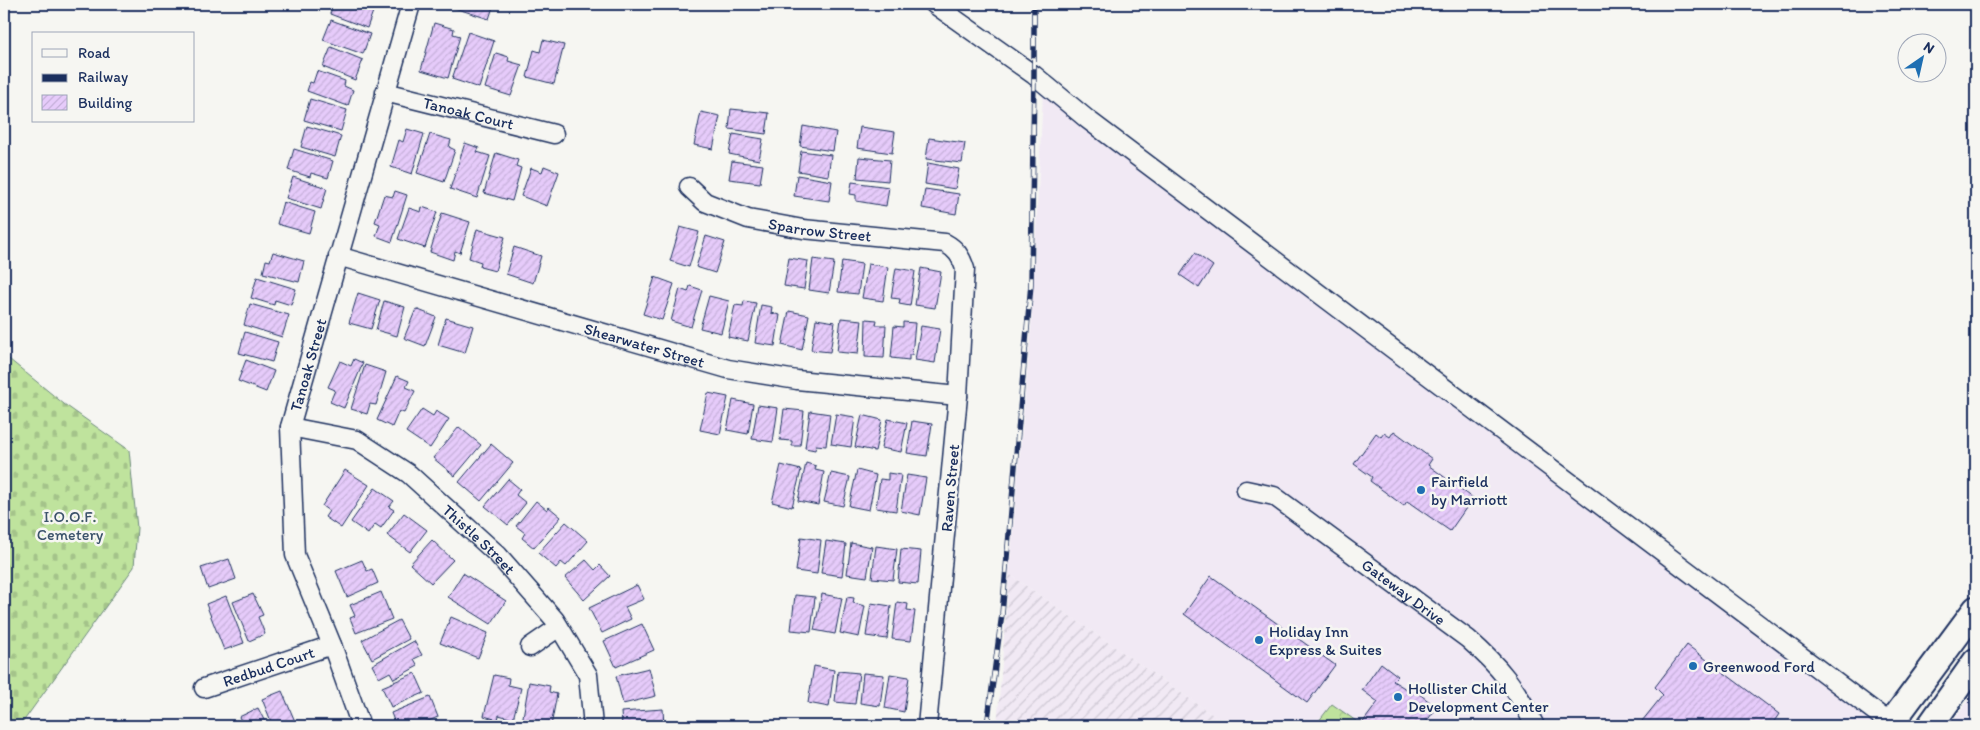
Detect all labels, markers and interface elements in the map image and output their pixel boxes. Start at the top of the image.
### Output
legend [32,32,195,122]
north arrow [1898,32,1948,82]
text: N [1920,38,1938,57]
text: Road [78,44,111,62]
text: Railway [78,68,128,86]
street label: Tanoak Court [421,92,516,133]
text: Building [78,94,132,112]
street label: Sparrow Street [767,213,872,245]
street label: Tanoak Street [285,316,330,414]
street label: Shearwater Street [582,318,707,371]
street label: Raven Street [937,443,963,533]
place label: Fairfield by Marriott [1431,472,1508,509]
marker: Fairfield by Marriott [1415,484,1427,496]
street label: Thistle Street [439,500,520,578]
park label: I.O.O.F. Cemetery [37,507,104,544]
street label: Gateway Drive [1358,555,1450,629]
place label: Holiday Inn Express & Suites [1269,622,1382,659]
marker: Holiday Inn Express & Suites [1253,634,1265,646]
street label: Redbud Court [220,642,317,690]
place label: Greenwood Ford [1703,657,1815,676]
marker: Greenwood Ford [1687,660,1699,672]
place label: Hollister Child Development Center [1408,679,1549,716]
marker: Hollister Child Development Center [1392,691,1404,703]

